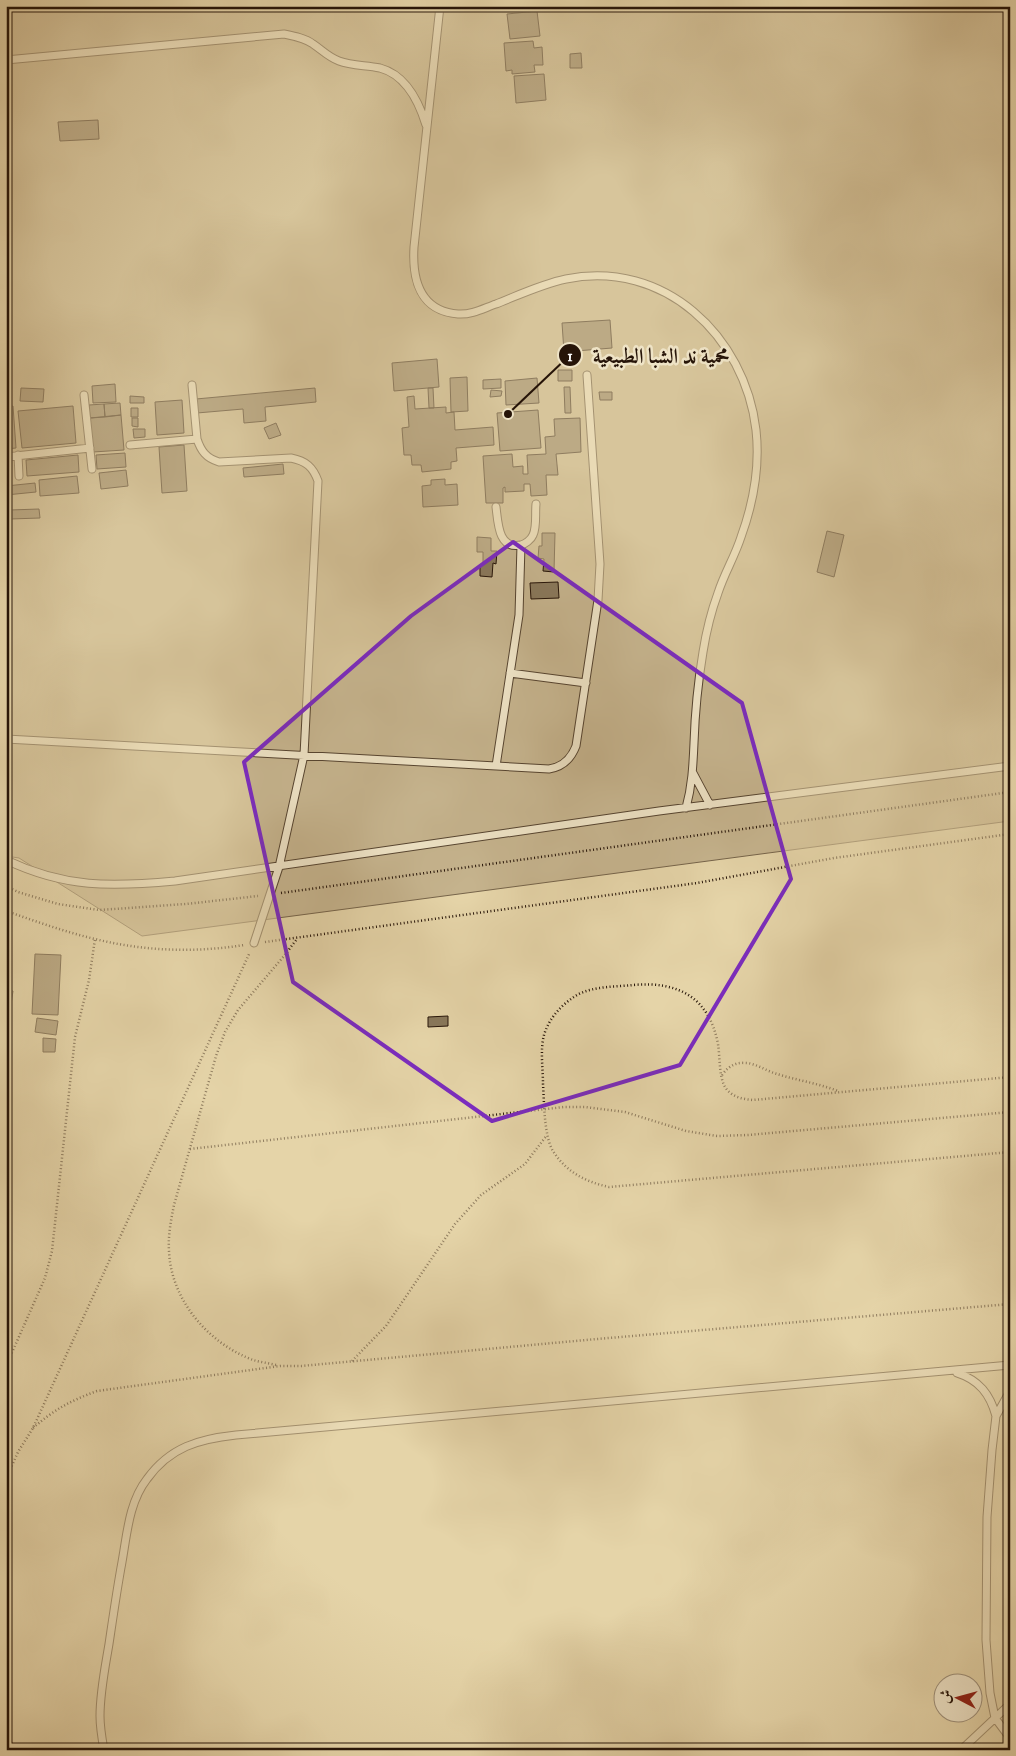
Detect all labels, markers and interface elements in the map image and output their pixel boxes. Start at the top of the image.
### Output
callout: محمية ند الشبا الطبيعية [557,337,739,373]
text: محمية ند الشبا الطبيعية [593,344,729,370]
text: 1 [567,347,573,366]
north arrow [934,1674,984,1724]
text: ش [936,1689,956,1705]

